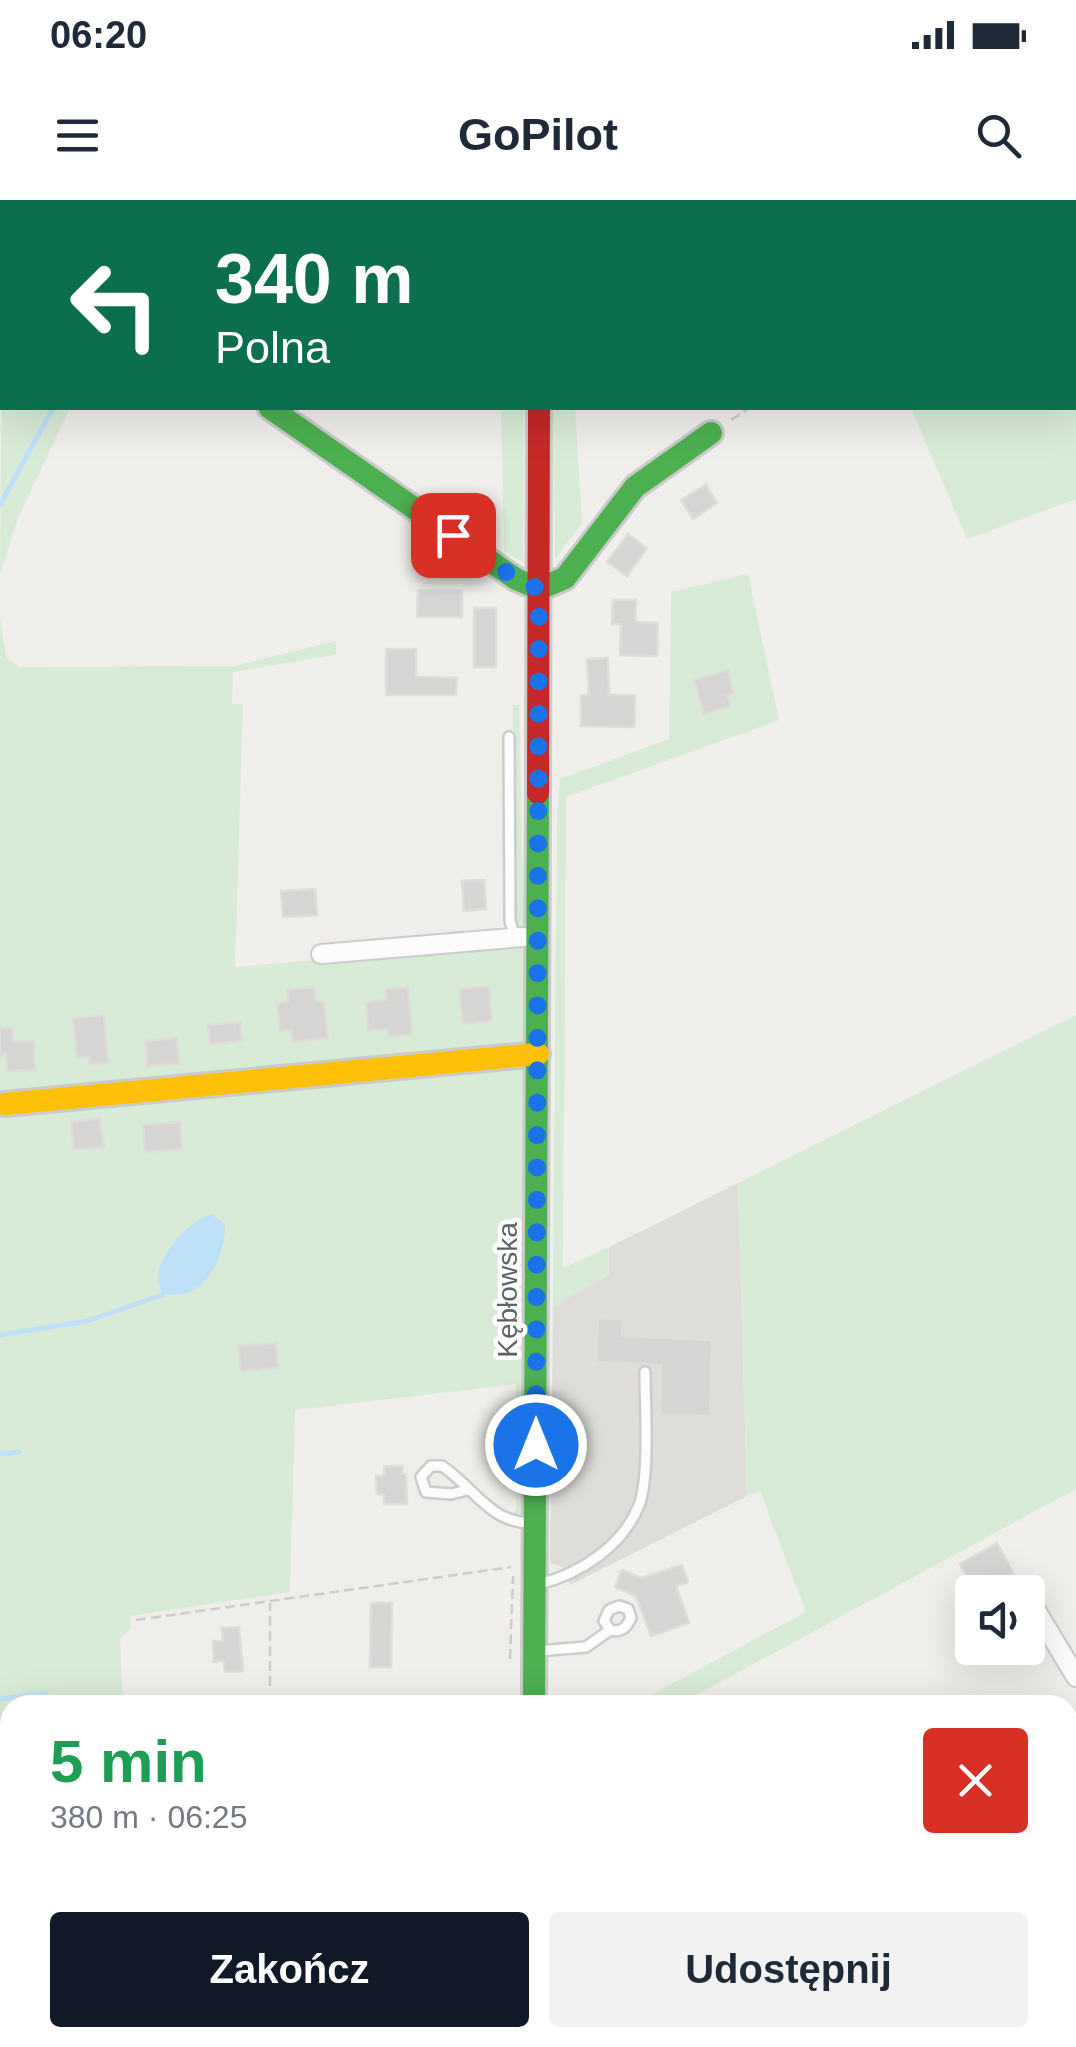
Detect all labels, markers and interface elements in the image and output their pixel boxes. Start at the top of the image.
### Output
text: 06:20 [50,14,147,56]
icon: menu [50,108,105,163]
icon: search [971,108,1026,163]
text: GoPilot [458,109,618,160]
icon: left [50,240,180,370]
text: 340 m [215,240,413,318]
text: Polna [215,322,330,373]
pin [411,493,496,578]
icon: arrive [426,508,481,563]
street label: Kębłowska [492,1222,523,1358]
position arrow [484,1393,588,1497]
map controls [955,1575,1045,1665]
button: sound [955,1575,1045,1665]
text: 5 min [50,1728,207,1795]
button: close [923,1728,1028,1833]
text: 380 m · 06:25 [50,1799,247,1835]
button: Zakończ [50,1912,529,2027]
button: Udostępnij [549,1912,1028,2027]

